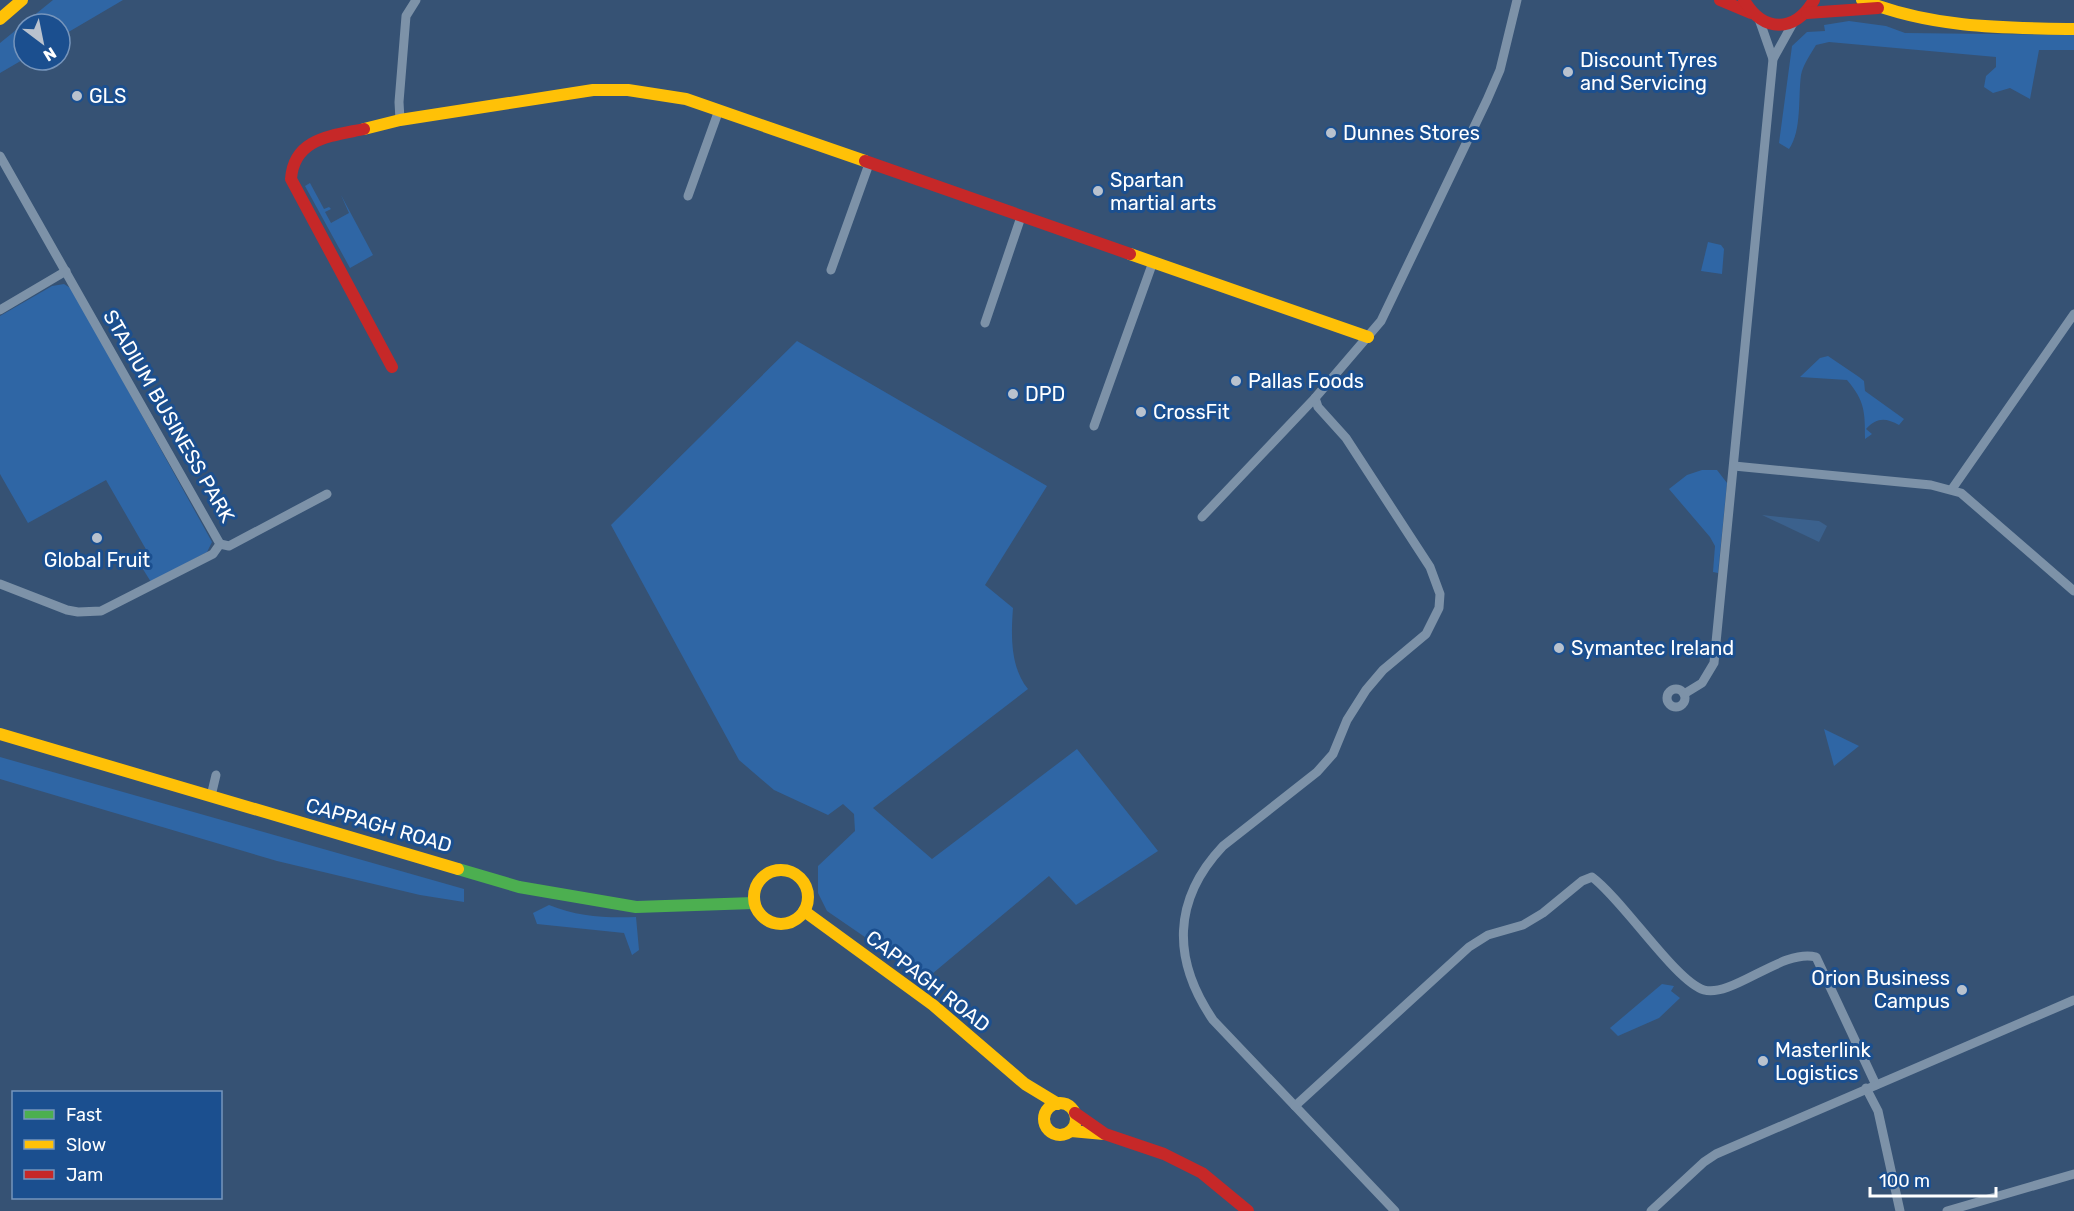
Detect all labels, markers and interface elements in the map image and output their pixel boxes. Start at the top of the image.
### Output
north arrow [12,12,72,72]
text: N [40,43,60,65]
place label: Discount Tyres and Servicing [1580,48,1717,95]
marker: Discount Tyres and Servicing [1561,65,1575,79]
place label: GLS [89,84,126,108]
marker: GLS [70,89,84,103]
place label: Dunnes Stores [1343,121,1480,145]
marker: Dunnes Stores [1324,126,1338,140]
place label: Spartan martial arts [1110,168,1217,215]
marker: Spartan martial arts [1091,184,1105,198]
street label: STADIUM BUSINESS PARK [98,305,240,527]
place label: Pallas Foods [1248,369,1364,393]
marker: Pallas Foods [1229,374,1243,388]
place label: DPD [1025,382,1065,406]
marker: DPD [1006,387,1020,401]
place label: CrossFit [1153,400,1230,424]
marker: CrossFit [1134,405,1148,419]
marker: Global Fruit [90,531,104,545]
place label: Global Fruit [44,548,150,572]
place label: Symantec Ireland [1571,636,1734,660]
marker: Symantec Ireland [1552,641,1566,655]
street label: CAPPAGH ROAD [303,793,455,857]
street label: CAPPAGH ROAD [861,925,995,1037]
place label: Orion Business Campus [1811,966,1950,1013]
marker: Orion Business Campus [1955,983,1969,997]
place label: Masterlink Logistics [1775,1038,1872,1085]
marker: Masterlink Logistics [1756,1054,1770,1068]
legend [12,1091,222,1199]
text: Fast [66,1104,102,1126]
text: Slow [66,1134,106,1156]
scale bar [1870,1160,1996,1198]
text: Jam [66,1164,103,1186]
text: 100 m [1879,1170,1930,1192]

